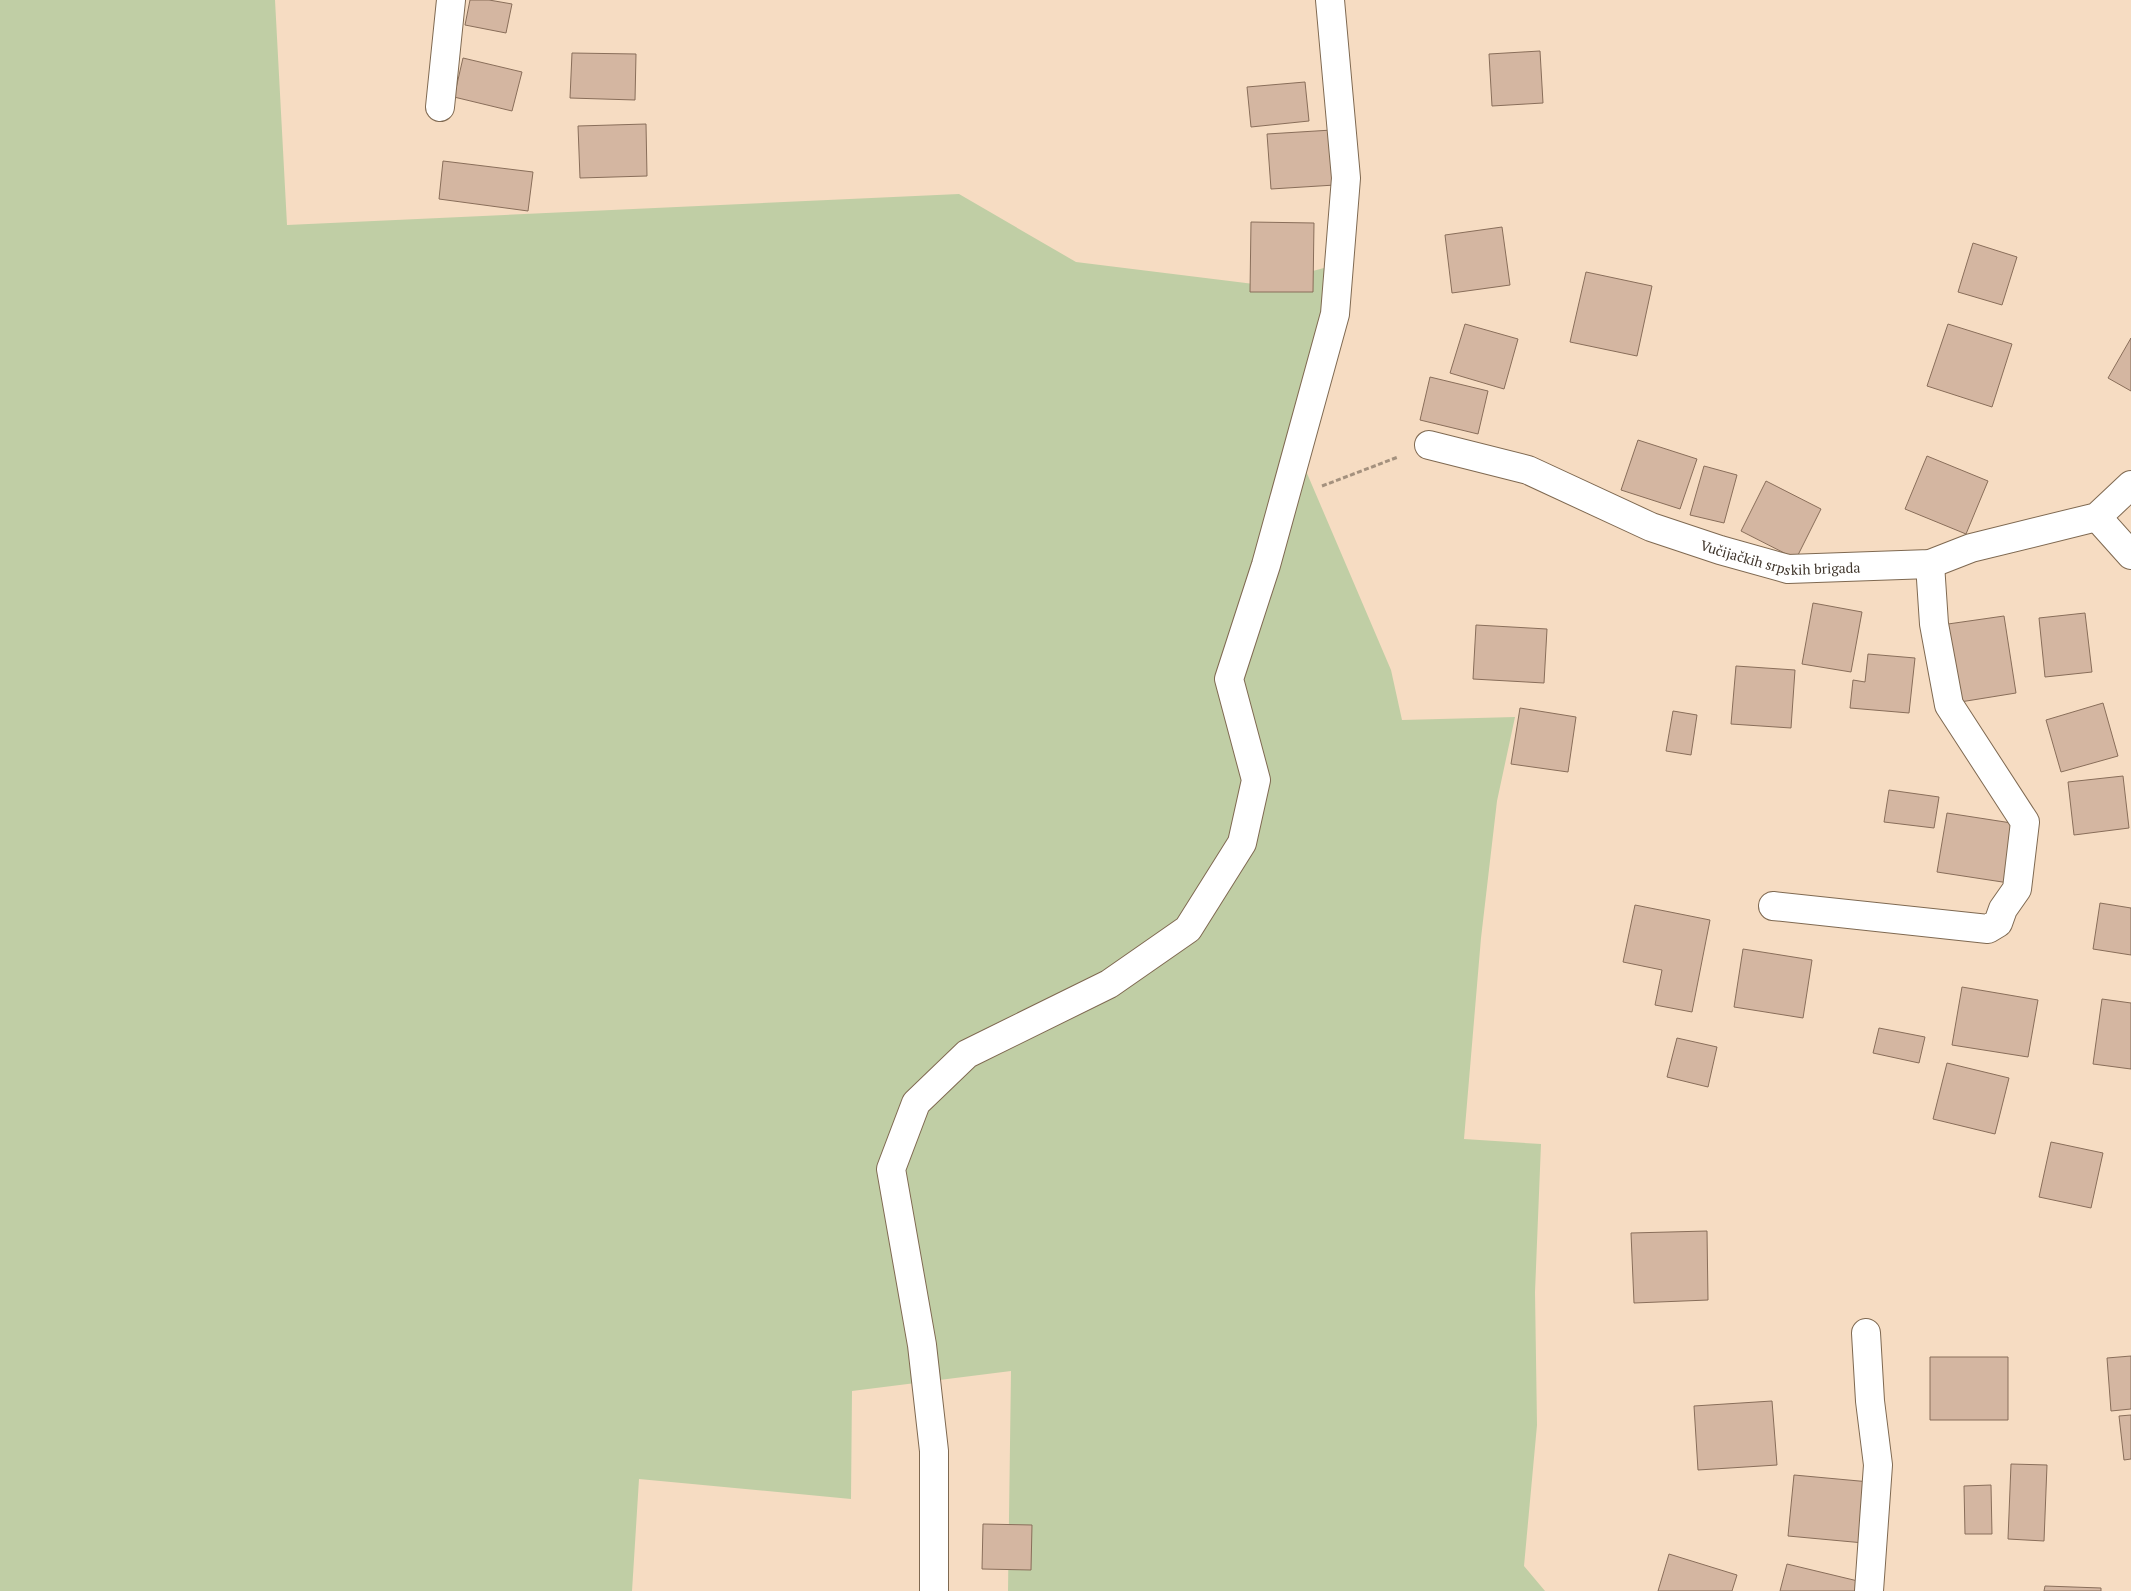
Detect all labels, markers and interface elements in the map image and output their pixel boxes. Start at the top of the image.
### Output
street label: Vučijačkih srpskih brigada [1698,535,1861,579]

